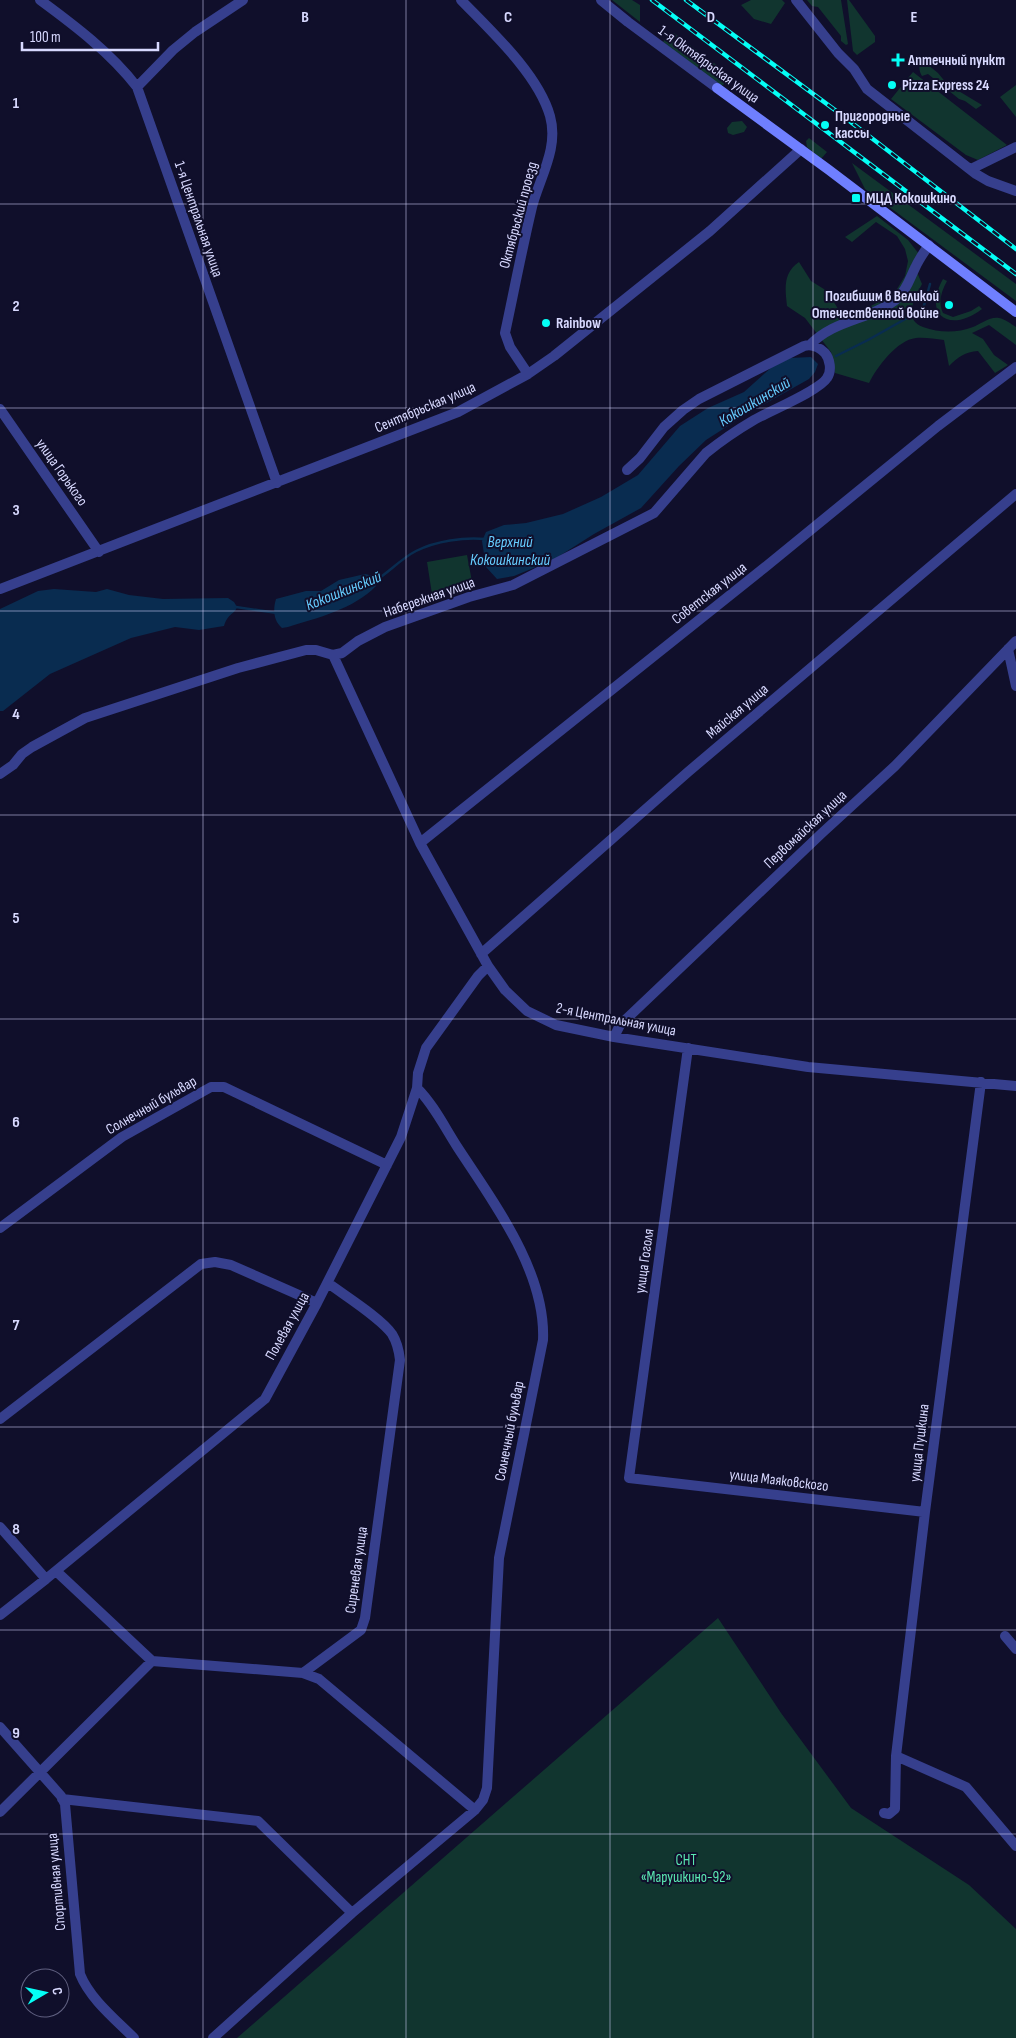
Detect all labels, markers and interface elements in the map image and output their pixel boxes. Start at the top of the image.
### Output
text: B [301,8,309,27]
text: C [504,8,512,27]
text: D [707,8,715,27]
text: E [911,8,918,27]
scale bar [22,20,159,52]
street label: 1-я Октябрьская улица [654,21,763,108]
text: 100 m [30,28,61,47]
place label: Аптечный пункт [907,51,1005,70]
marker: Аптечный пункт [892,54,904,66]
place label: Pizza Express 24 [902,76,989,95]
marker: Pizza Express 24 [886,79,898,91]
text: 1 [13,94,20,113]
place label: Пригородные кассы [835,107,910,143]
marker: Пригородные кассы [819,119,831,131]
street label: 1-я Центральная улица [170,159,227,280]
street label: Октябрьский проезд [495,160,542,271]
place label: МЦД Кокошкино [866,189,956,208]
marker: МЦД Кокошкино [850,192,862,204]
place label: Погибшим в Великой Отечественной войне [812,287,939,323]
text: 2 [12,297,20,316]
marker: Погибшим в Великой Отечественной войне [943,299,955,311]
place label: Rainbow [556,314,601,333]
marker: Rainbow [540,317,552,329]
water label: Кокошкинский [716,373,794,431]
street label: Сентябрьская улица [372,378,479,437]
street label: улица Горького [31,435,92,510]
text: 3 [12,501,20,520]
water label: Верхний Кокошкинский [470,533,550,570]
street label: Советская улица [668,558,751,629]
water label: Кокошкинский [303,567,385,615]
street label: Набережная улица [381,573,478,622]
street label: Майская улица [702,680,773,743]
text: 4 [12,705,20,724]
street label: Первомайская улица [760,786,851,873]
text: 5 [12,909,20,928]
street label: 2-я Центральная улица [554,999,678,1041]
street label: Солнечный бульвар [102,1072,200,1139]
text: 6 [12,1113,20,1132]
street label: улица Гоголя [631,1227,658,1295]
street label: Полевая улица [261,1289,314,1364]
text: 7 [13,1316,20,1335]
street label: Солнечный бульвар [490,1379,529,1483]
street label: улица Пушкина [905,1403,934,1483]
street label: улица Маяковского [728,1465,830,1496]
text: 8 [12,1520,20,1539]
street label: Сиреневая улица [341,1525,372,1615]
text: 9 [12,1724,20,1743]
street label: Спортивная улица [43,1832,70,1931]
park label: СНТ «Марушкино-92» [641,1851,731,1887]
north arrow [20,1968,70,2018]
text: С [48,1986,66,1996]

